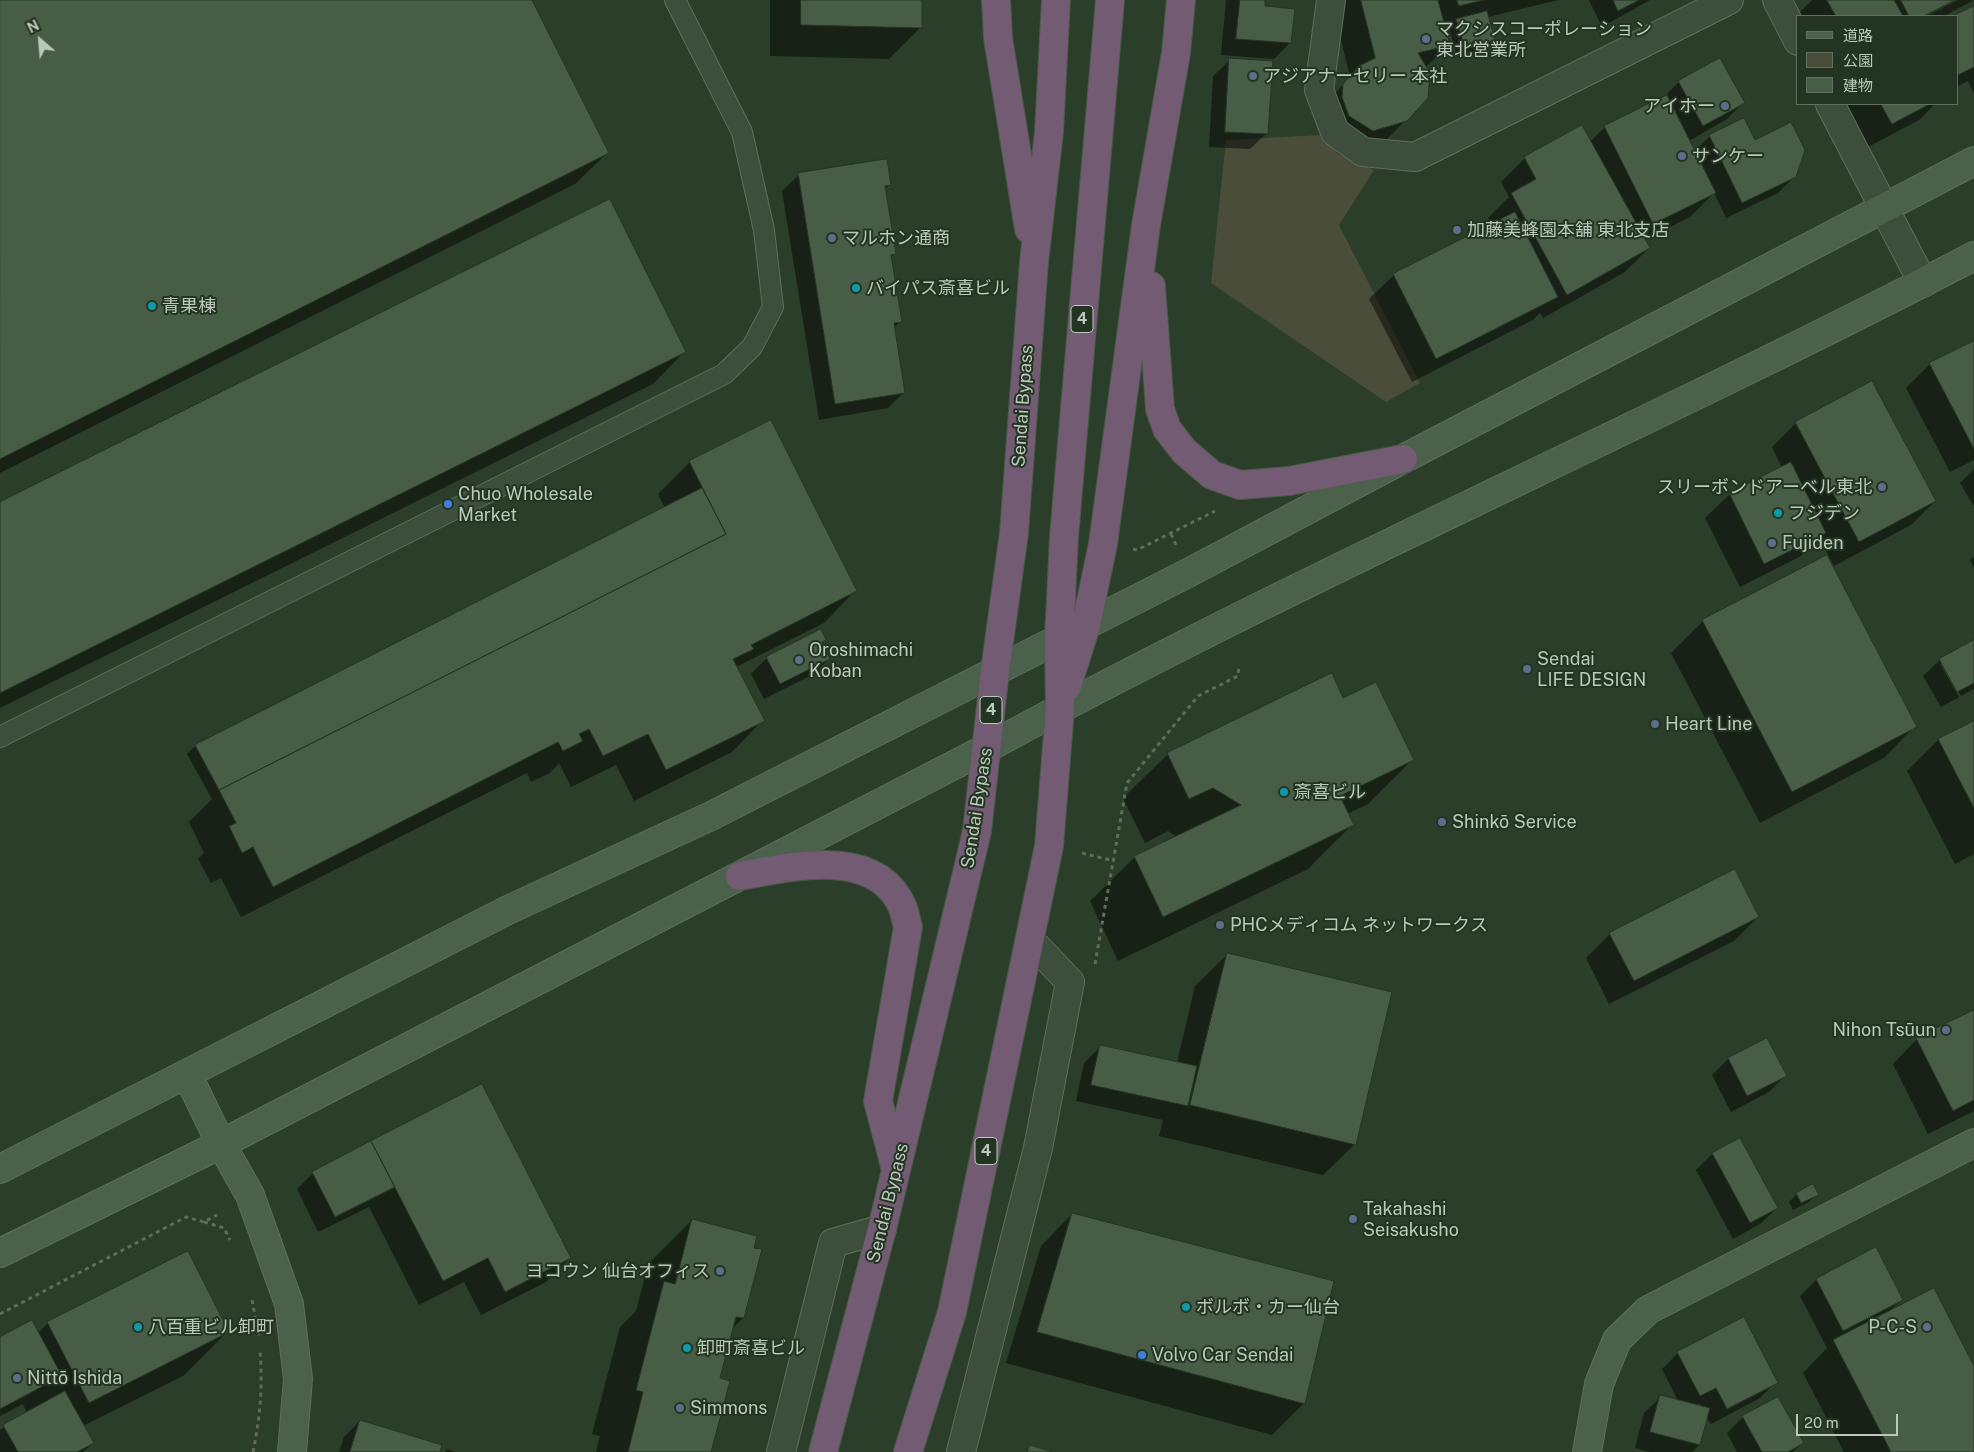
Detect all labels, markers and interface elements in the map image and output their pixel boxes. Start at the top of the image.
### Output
north arrow [15,15,65,65]
legend [1796,15,1959,105]
text: N [25,17,42,36]
place label: マクシスコーポレーション 東北営業所 [1436,18,1652,60]
text: 道路 [1843,27,1873,44]
marker: マクシスコーポレーション 東北営業所 [1420,33,1432,45]
text: 公園 [1843,52,1873,69]
place label: アジアナーセリー 本社 [1263,65,1447,87]
marker: アジアナーセリー 本社 [1247,70,1259,82]
text: 建物 [1843,77,1873,94]
place label: アイホー [1643,95,1715,117]
marker: アイホー [1719,100,1731,112]
place label: サンケー [1692,145,1764,167]
marker: サンケー [1676,150,1688,162]
place label: 加藤美蜂園本舗 東北支店 [1467,219,1669,241]
marker: 加藤美蜂園本舗 東北支店 [1451,224,1463,236]
place label: マルホン通商 [842,227,950,249]
marker: マルホン通商 [826,232,838,244]
place label: バイパス斎喜ビル [866,277,1010,299]
marker: バイパス斎喜ビル [850,282,862,294]
place label: 青果棟 [162,295,216,317]
marker: 青果棟 [146,300,158,312]
road number: 4 [1071,306,1093,332]
street label: Sendai Bypass [1008,344,1038,468]
place label: スリーボンドアーベル東北 [1657,476,1872,498]
marker: スリーボンドアーベル東北 [1876,481,1888,493]
place label: Chuo Wholesale Market [458,483,593,526]
marker: Chuo Wholesale Market [442,498,454,510]
place label: フジデン [1788,502,1860,524]
marker: フジデン [1772,507,1784,519]
place label: Fujiden [1782,532,1844,554]
marker: Fujiden [1766,537,1778,549]
place label: Oroshimachi Koban [809,639,913,682]
place label: Sendai LIFE DESIGN [1537,648,1646,691]
marker: Oroshimachi Koban [793,654,805,666]
marker: Sendai LIFE DESIGN [1521,663,1533,675]
road number: 4 [980,696,1002,724]
place label: Heart Line [1665,713,1752,735]
marker: Heart Line [1649,718,1661,730]
street label: Sendai Bypass [957,746,997,870]
place label: 斎喜ビル [1294,781,1366,803]
marker: 斎喜ビル [1278,786,1290,798]
place label: Shinkō Service [1452,811,1577,833]
marker: Shinkō Service [1436,816,1448,828]
place label: PHCメディコム ネットワークス [1230,914,1488,936]
marker: PHCメディコム ネットワークス [1214,919,1226,931]
place label: Nihon Tsūun [1833,1019,1936,1041]
marker: Nihon Tsūun [1940,1024,1952,1036]
road number: 4 [975,1138,997,1164]
street label: Sendai Bypass [863,1141,913,1265]
place label: Takahashi Seisakusho [1363,1198,1459,1240]
marker: Takahashi Seisakusho [1347,1213,1359,1225]
place label: ヨコウン 仙台オフィス [526,1260,710,1282]
marker: ヨコウン 仙台オフィス [714,1265,726,1277]
place label: ボルボ・カー仙台 [1196,1296,1340,1318]
marker: ボルボ・カー仙台 [1180,1301,1192,1313]
place label: 八百重ビル卸町 [148,1316,274,1338]
place label: P-C-S [1868,1316,1917,1338]
marker: 八百重ビル卸町 [132,1321,144,1333]
marker: P-C-S [1921,1321,1933,1333]
place label: 卸町斎喜ビル [697,1337,805,1359]
marker: 卸町斎喜ビル [681,1342,693,1354]
place label: Volvo Car Sendai [1152,1344,1293,1366]
marker: Volvo Car Sendai [1136,1349,1148,1361]
place label: Nittō Ishida [27,1367,122,1389]
marker: Nittō Ishida [11,1372,23,1384]
place label: Simmons [690,1397,767,1419]
marker: Simmons [674,1402,686,1414]
scale bar [1799,1404,1902,1436]
text: 20 m [1804,1414,1839,1431]

